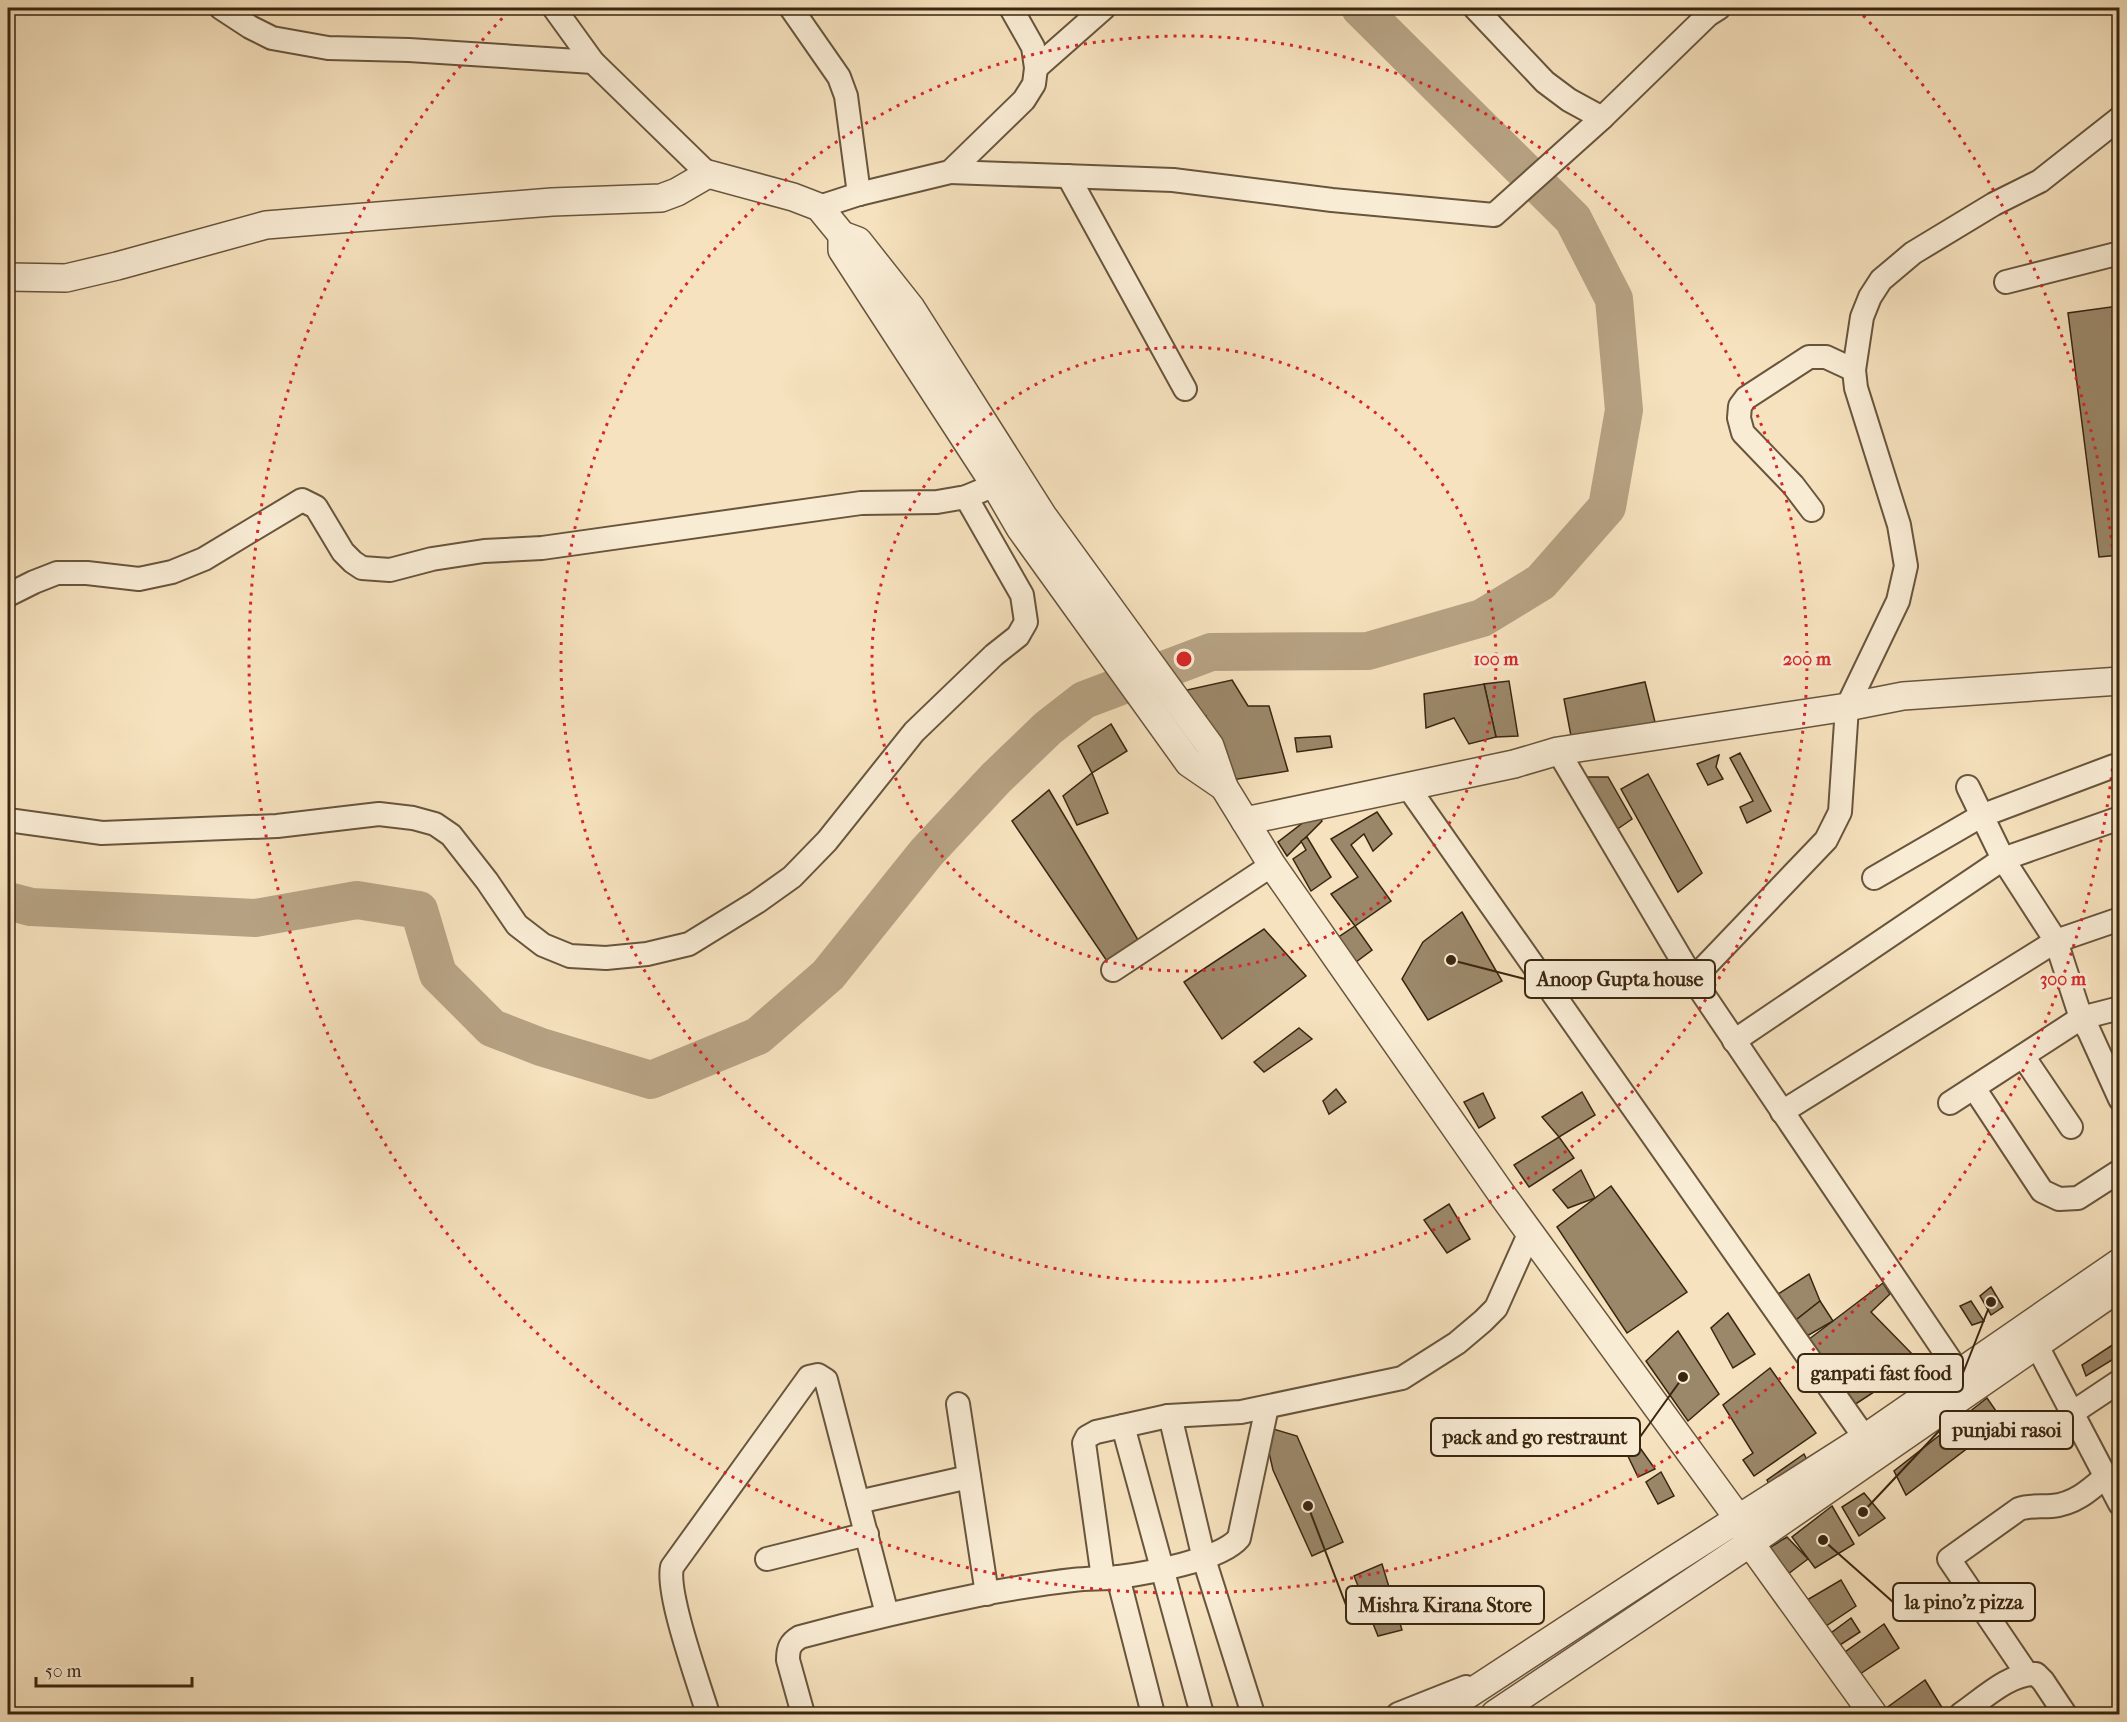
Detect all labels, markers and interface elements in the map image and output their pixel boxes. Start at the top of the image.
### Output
centre of rings [1174,649,1194,669]
text: 100 m [1473,649,1520,670]
text: 200 m [1783,649,1832,670]
callout: Anoop Gupta house [1525,960,1715,998]
text: Anoop Gupta house [1535,968,1703,991]
text: 300 m [2040,969,2087,990]
callout: ganpati fast food [1798,1354,1963,1392]
text: ganpati fast food [1810,1362,1953,1385]
callout: punjabi rasoi [1940,1411,2073,1449]
callout: pack and go restraunt [1431,1418,1640,1456]
text: punjabi rasoi [1951,1419,2063,1442]
text: pack and go restraunt [1442,1426,1628,1449]
callout: la pino'z pizza [1893,1583,2035,1621]
callout: Mishra Kirana Store [1346,1586,1544,1624]
text: la pino'z pizza [1904,1591,2024,1614]
text: Mishra Kirana Store [1357,1594,1532,1617]
scale bar [36,1650,192,1688]
text: 50 m [45,1661,82,1682]

